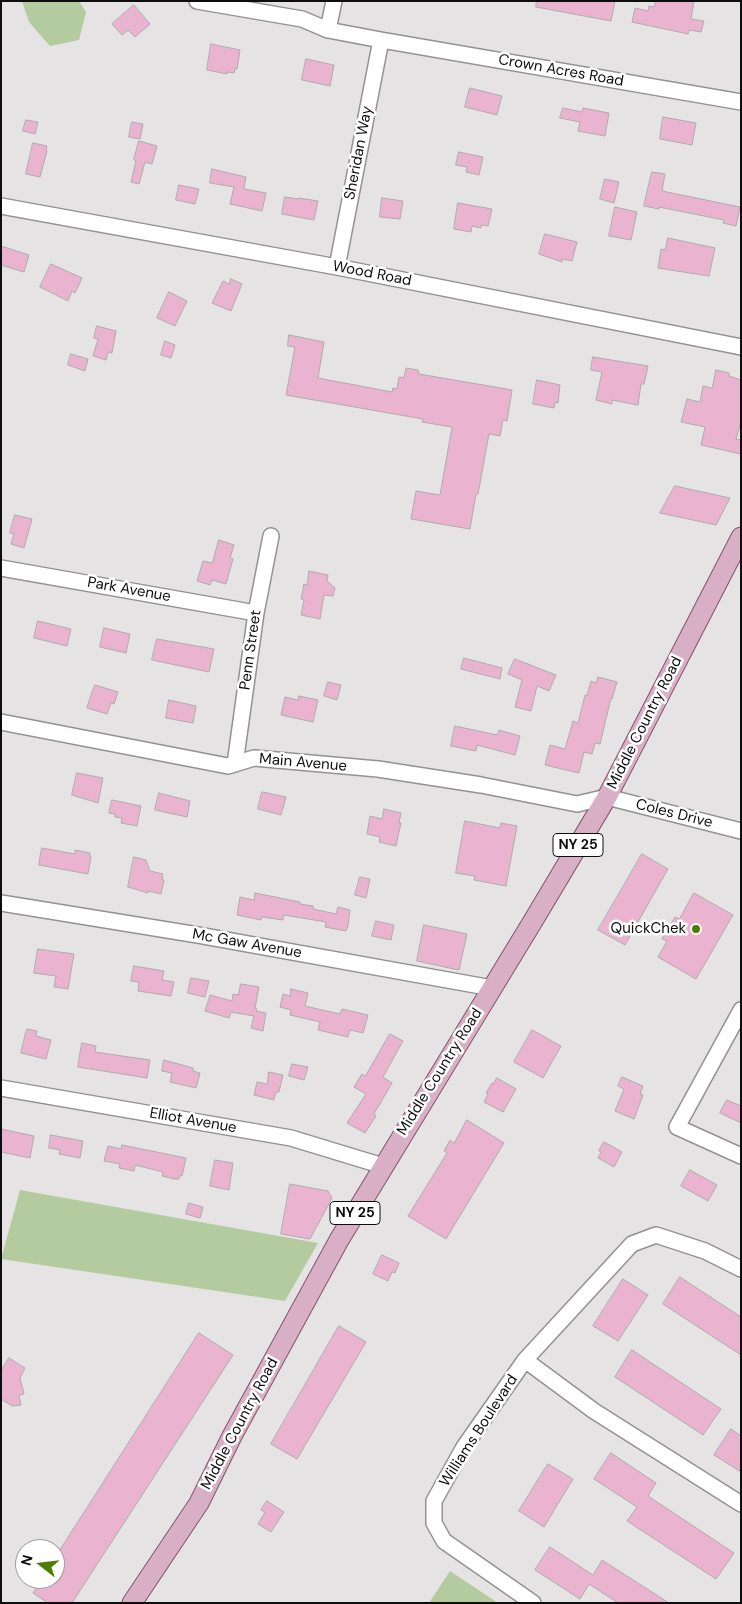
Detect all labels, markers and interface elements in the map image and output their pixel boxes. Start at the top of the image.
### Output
street label: Crown Acres Road [497,51,625,91]
street label: Sheridan Way [341,105,377,201]
street label: Wood Road [331,258,413,290]
street label: Park Avenue [86,574,172,606]
street label: Penn Street [236,609,266,691]
street label: Middle Country Road [604,654,686,792]
street label: Main Avenue [258,750,348,776]
street label: Coles Drive [634,796,714,832]
road number: NY 25 [553,834,603,856]
place label: QuickChek [611,920,686,938]
marker: QuickChek [690,923,702,935]
street label: Mc Gaw Avenue [191,926,303,962]
street label: Middle Country Road [394,1005,486,1139]
street label: Elliot Avenue [148,1104,238,1138]
road number: NY 25 [330,1202,380,1224]
street label: Middle Country Road [198,1355,282,1493]
street label: Williams Boulevard [436,1372,522,1490]
north arrow [15,1539,65,1589]
text: N [16,1553,37,1568]

